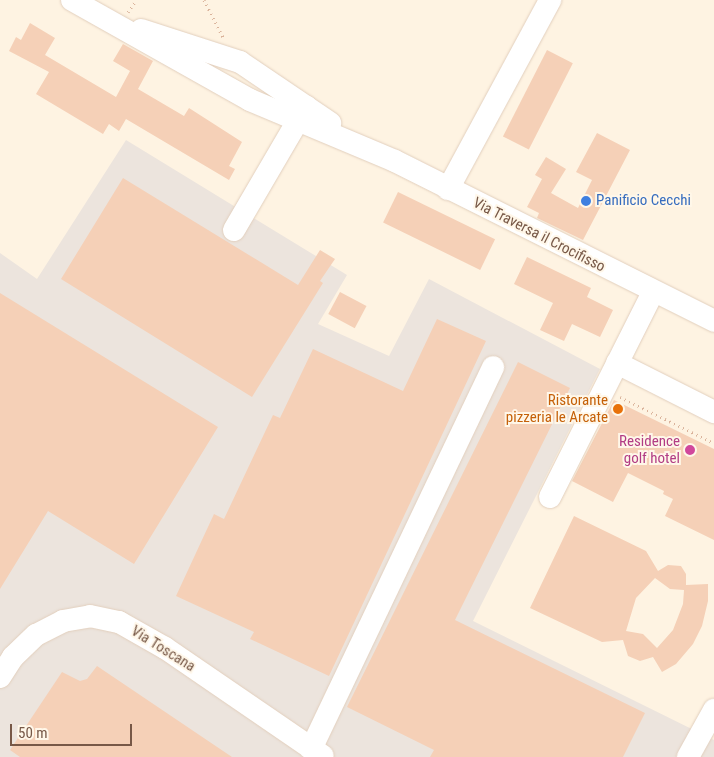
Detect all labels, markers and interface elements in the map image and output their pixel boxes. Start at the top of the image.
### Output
place label: Panificio Cecchi [596,192,691,210]
street label: Via Traversa il Crocifisso [470,194,608,276]
marker: Panificio Cecchi [580,195,592,207]
place label: Ristorante pizzeria le Arcate [506,391,608,426]
marker: Ristorante pizzeria le Arcate [612,403,624,415]
place label: Residence golf hotel [619,432,680,467]
marker: Residence golf hotel [684,444,696,456]
street label: Via Toscana [127,622,199,676]
scale bar [12,714,135,746]
text: 50 m [18,724,48,742]

